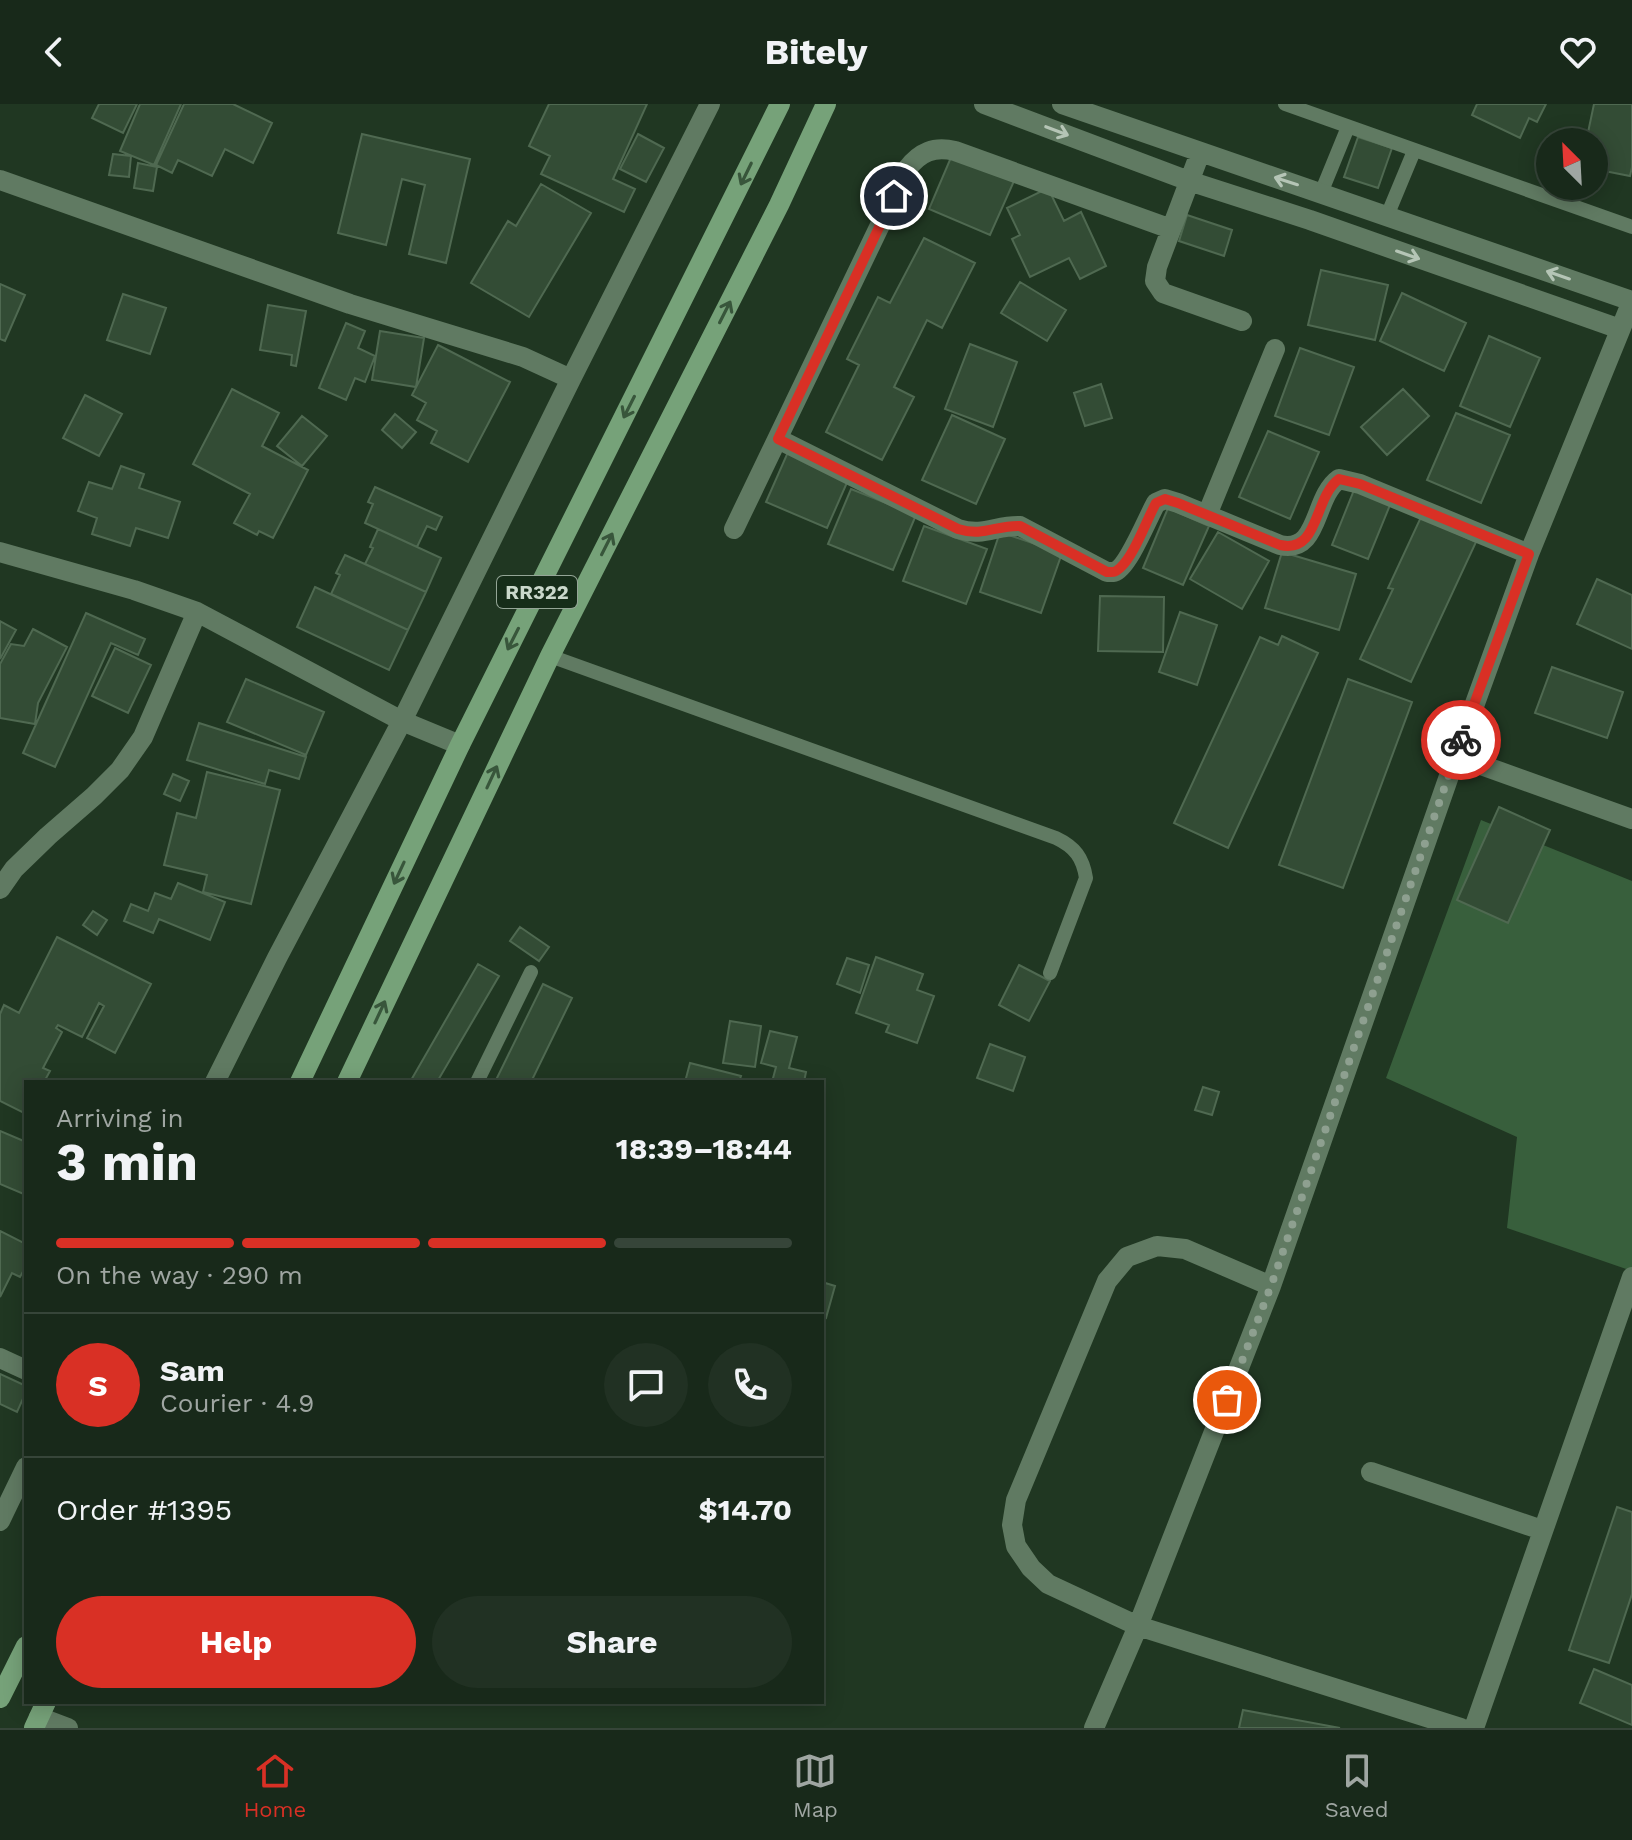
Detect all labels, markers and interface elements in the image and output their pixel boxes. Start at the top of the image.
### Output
icon: back [32,30,76,74]
icon: heart [1556,30,1600,74]
text: Bitely [764,31,868,73]
one-way arrow [1045,125,1070,140]
north arrow [1536,128,1608,200]
map controls [1536,128,1608,200]
one-way arrow [738,162,753,186]
pin [860,162,928,230]
one-way arrow [1273,173,1298,188]
icon: home [872,174,916,218]
one-way arrow [1395,248,1420,263]
one-way arrow [1546,267,1571,282]
one-way arrow [717,300,733,324]
one-way arrow [621,394,637,418]
one-way arrow [600,532,615,556]
road number: RR322 [497,576,577,608]
one-way arrow [505,627,520,651]
courier [1421,700,1501,780]
icon: bike [1439,718,1483,762]
one-way arrow [485,765,500,789]
one-way arrow [391,860,406,884]
one-way arrow [373,1000,388,1024]
text: Arriving in [56,1103,184,1133]
text: 18:39–18:44 [616,1131,792,1166]
text: 3 min [56,1132,198,1193]
text: On the way · 290 m [56,1260,303,1290]
button: chat [604,1343,688,1427]
button: phone [708,1343,792,1427]
text: Sam [160,1353,225,1388]
pin [1193,1366,1261,1434]
text: S [88,1368,108,1403]
icon: bag [1205,1378,1249,1422]
text: Courier · 4.9 [160,1388,314,1418]
text: Order #1395 [56,1492,232,1527]
text: $14.70 [698,1492,792,1527]
button: Help [56,1596,416,1688]
button: Share [432,1596,792,1688]
tab: Home [243,1749,306,1822]
tab: Map [793,1749,838,1822]
tab: Saved [1325,1749,1389,1822]

